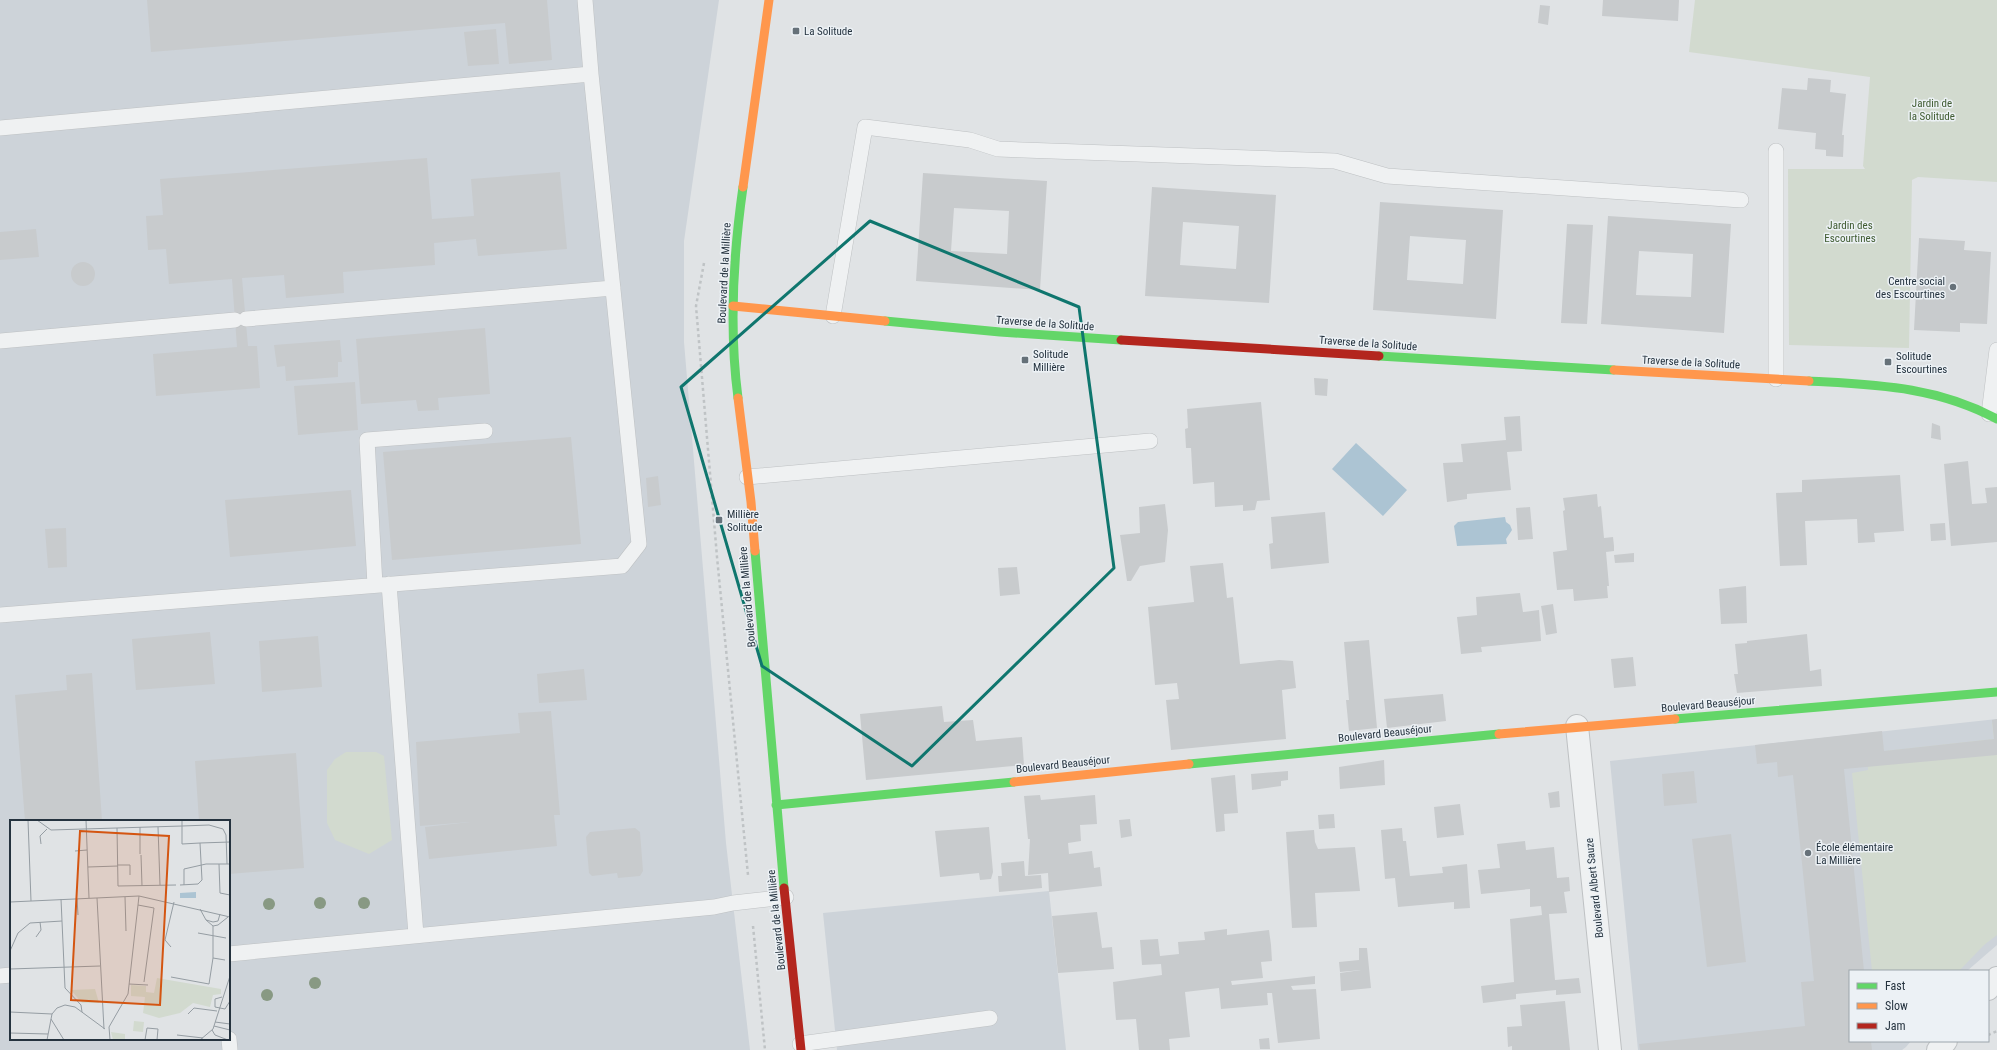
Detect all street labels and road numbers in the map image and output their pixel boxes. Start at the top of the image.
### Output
street label: Boulevard de la Millière [715,222,734,324]
street label: Traverse de la Solitude [995,314,1095,333]
street label: Traverse de la Solitude [1318,334,1418,353]
street label: Traverse de la Solitude [1641,353,1740,372]
street label: Boulevard de la Millière [737,546,758,648]
street label: Boulevard Beauséjour [1661,694,1756,715]
street label: Boulevard Beauséjour [1338,722,1433,745]
street label: Boulevard Beauséjour [1016,753,1111,776]
street label: Boulevard Albert Sauze [1583,837,1606,939]
street label: Boulevard de la Millière [765,869,788,971]

